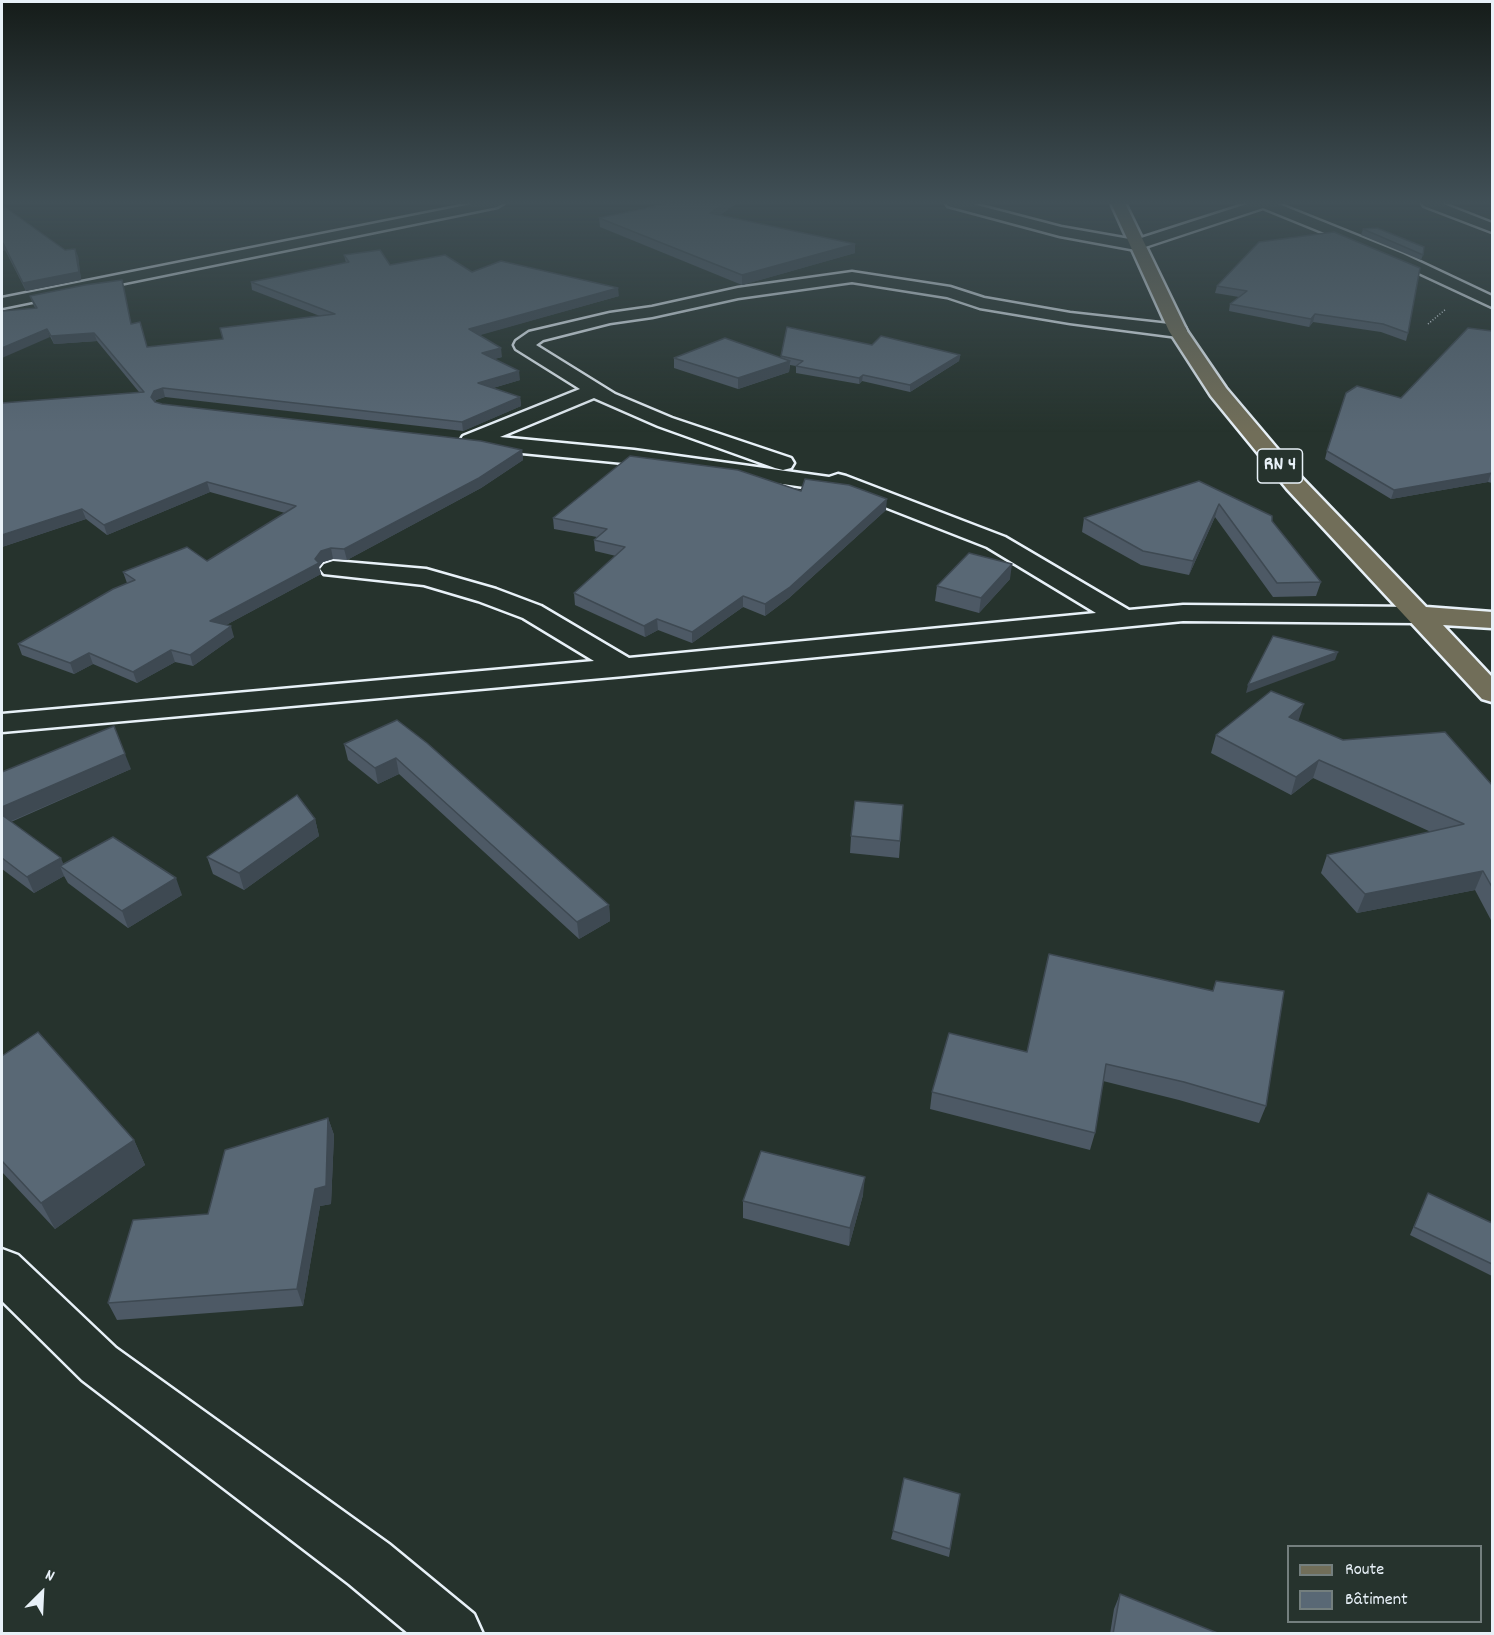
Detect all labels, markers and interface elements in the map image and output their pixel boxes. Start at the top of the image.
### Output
road number: RN 4 [1258,449,1302,483]
legend [1287,1545,1482,1623]
text: Route [1345,1558,1384,1583]
north arrow [12,1563,72,1623]
text: N [41,1564,58,1588]
text: Bâtiment [1345,1588,1408,1613]

